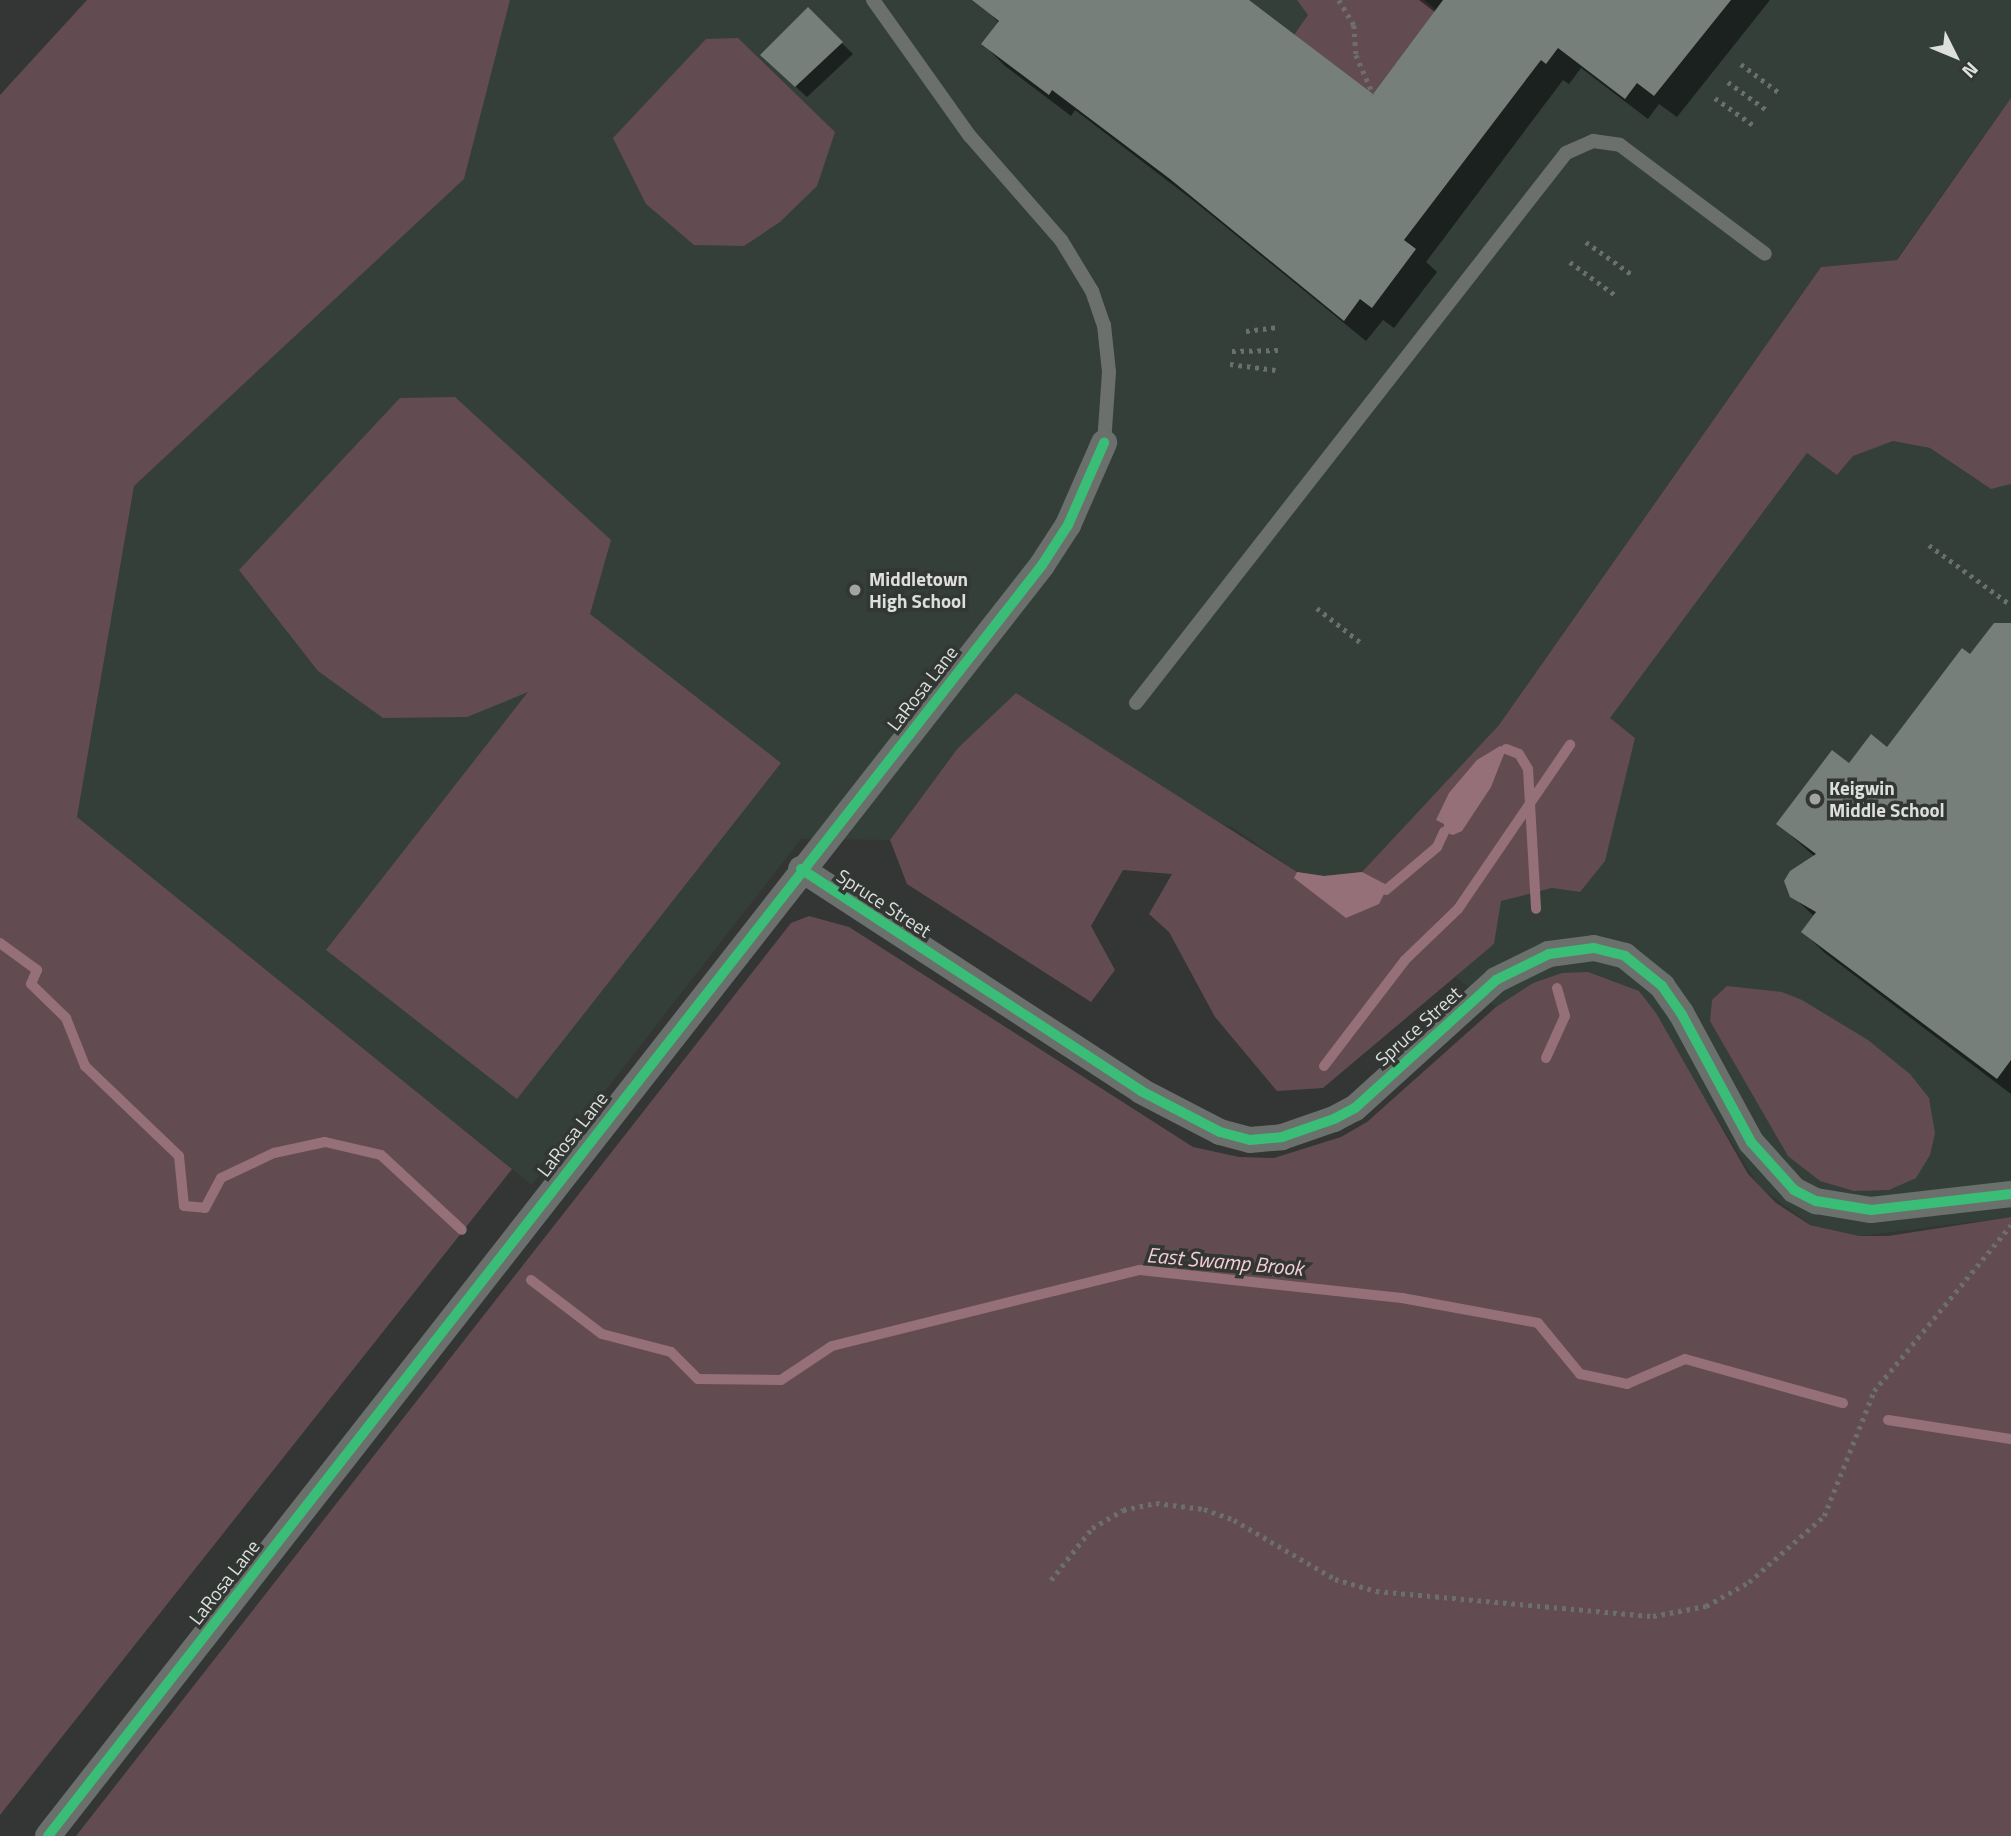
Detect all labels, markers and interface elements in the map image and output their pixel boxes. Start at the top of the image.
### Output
north arrow [1920,21,1990,91]
text: N [1956,56,1986,85]
place label: Middletown High School [869,568,968,612]
marker: Middletown High School [847,582,863,598]
street label: LaRosa Lane [882,641,962,735]
place label: Keigwin Middle School [1829,777,1945,821]
marker: Keigwin Middle School [1807,791,1823,807]
street label: Spruce Street [833,864,935,942]
street label: Spruce Street [1370,981,1466,1071]
street label: LaRosa Lane [532,1087,612,1181]
water label: East Swamp Brook [1146,1242,1304,1280]
street label: LaRosa Lane [184,1535,264,1629]

